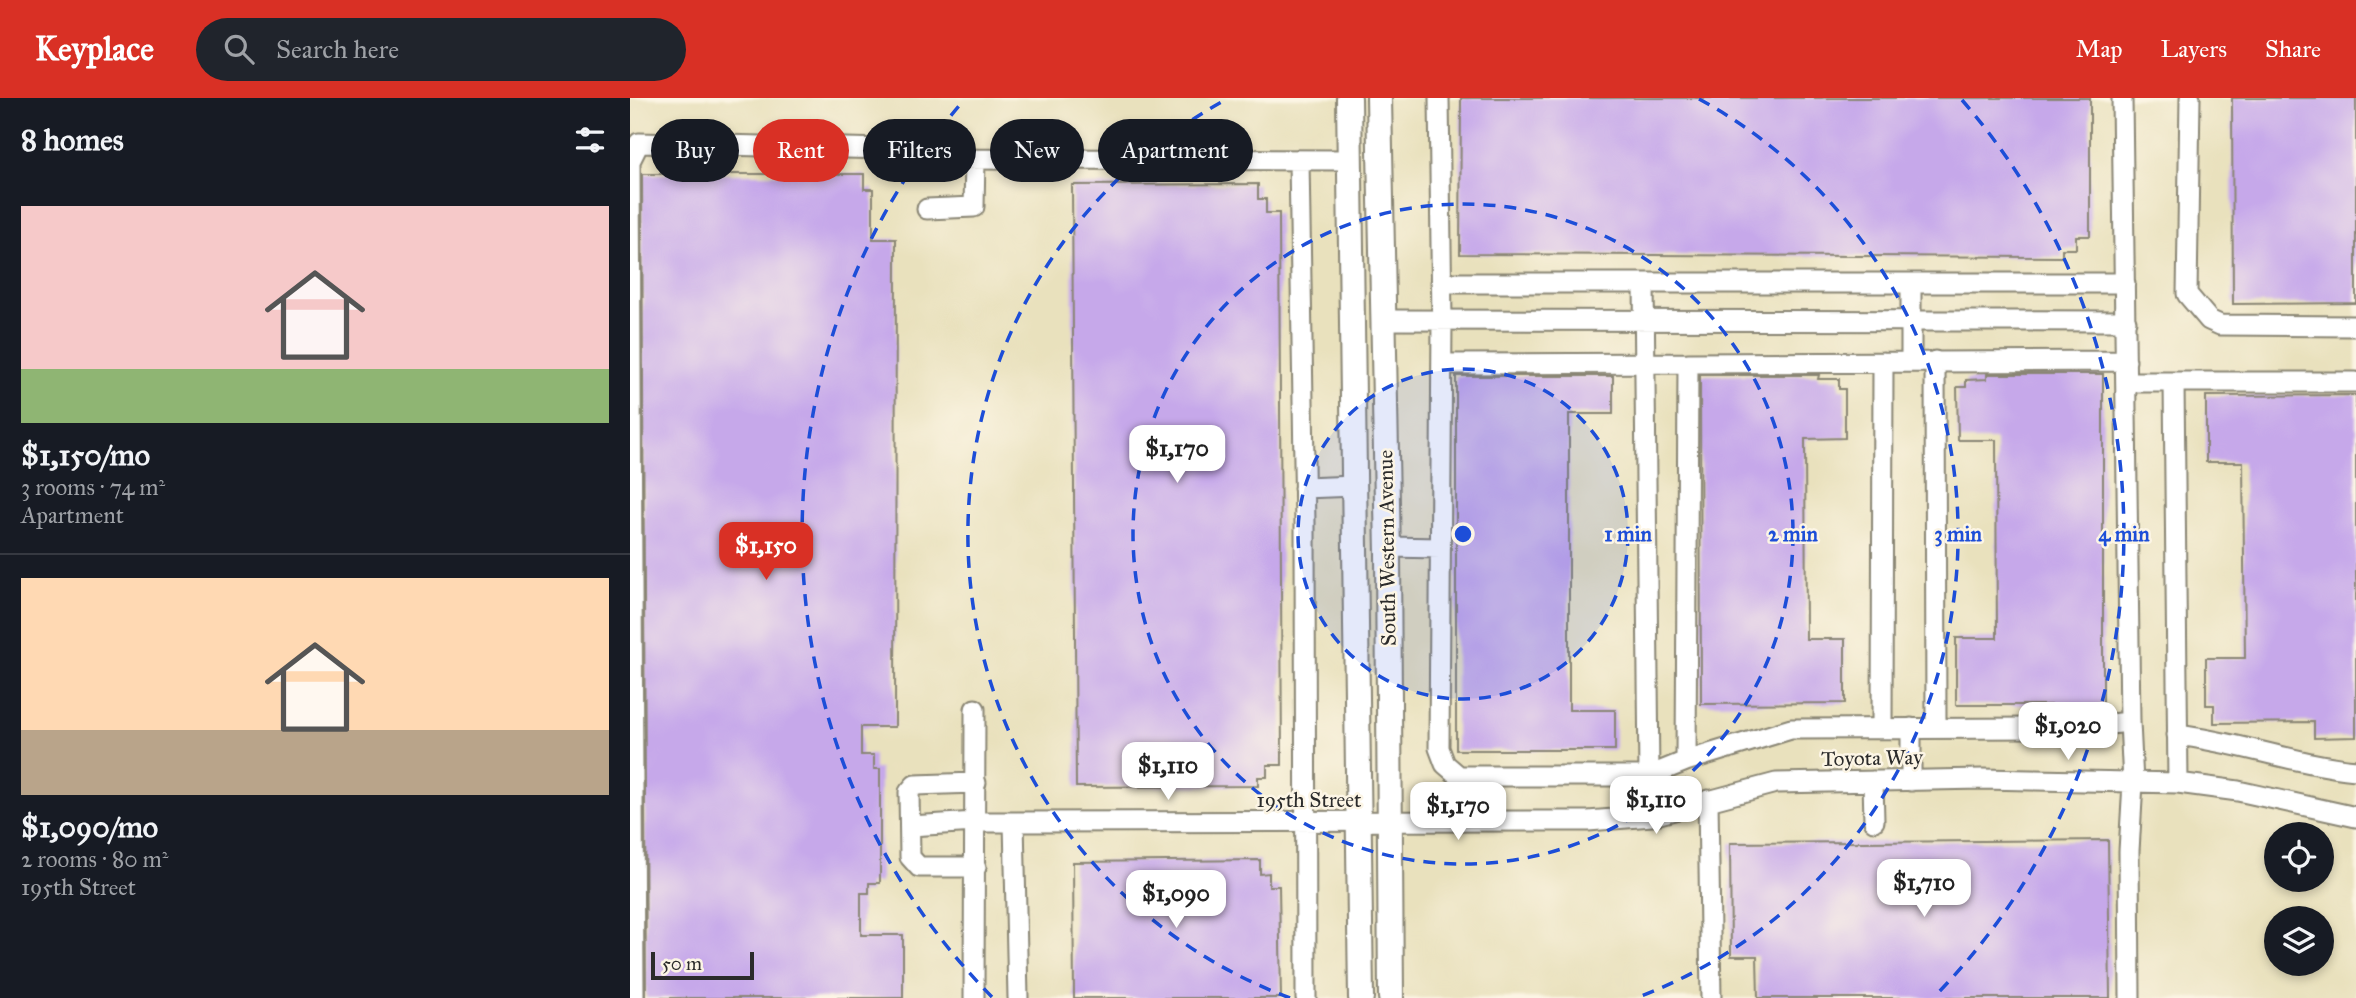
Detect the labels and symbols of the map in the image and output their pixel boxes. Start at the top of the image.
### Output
pin: $1,170 [1120,426,1234,485]
street label: South Western Avenue [1372,449,1402,646]
text: 1 min [1604,521,1652,547]
text: 2 min [1768,521,1818,547]
text: 3 min [1934,521,1982,547]
text: 4 min [2098,521,2150,547]
pin: $1,150 [709,522,823,582]
centre of rings [1451,522,1475,546]
pin: $1,020 [2011,702,2125,762]
pin: $1,110 [1111,742,1225,802]
street label: Toyota Way [1821,744,1924,772]
pin: $1,110 [1599,776,1713,836]
pin: $1,170 [1401,782,1515,842]
street label: 195th Street [1257,787,1362,813]
pin: $1,710 [1867,860,1981,919]
pin: $1,090 [1119,870,1233,930]
scale bar [651,949,754,981]

